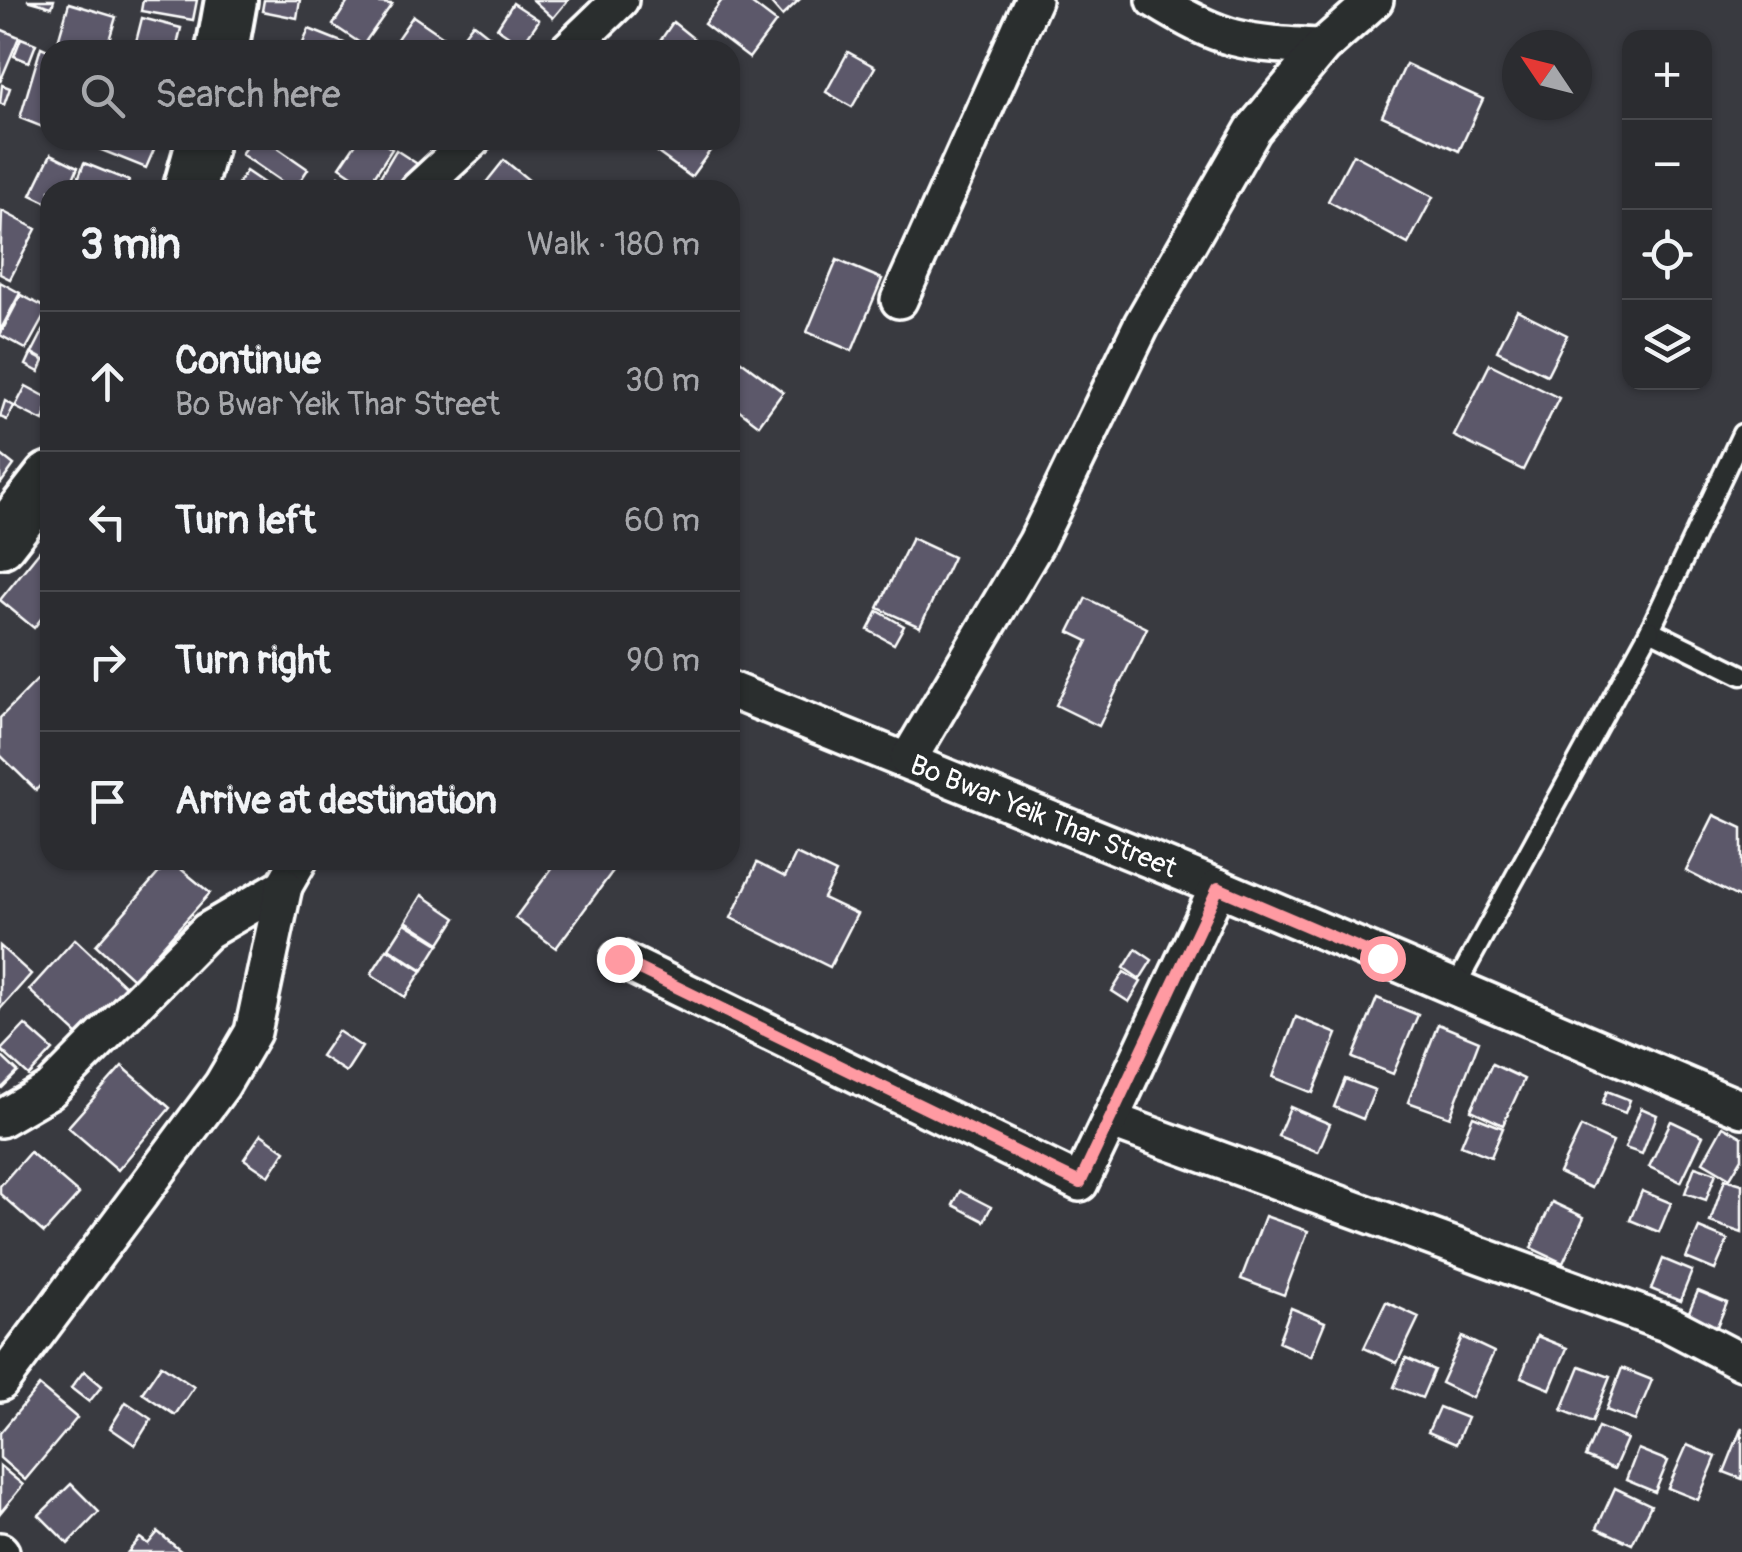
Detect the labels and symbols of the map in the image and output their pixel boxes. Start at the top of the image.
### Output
north arrow [1502,30,1592,120]
street label: Bo Bwar Yeik Thar Street [905,747,1182,886]
route start [1360,936,1406,982]
route end [597,937,643,983]

